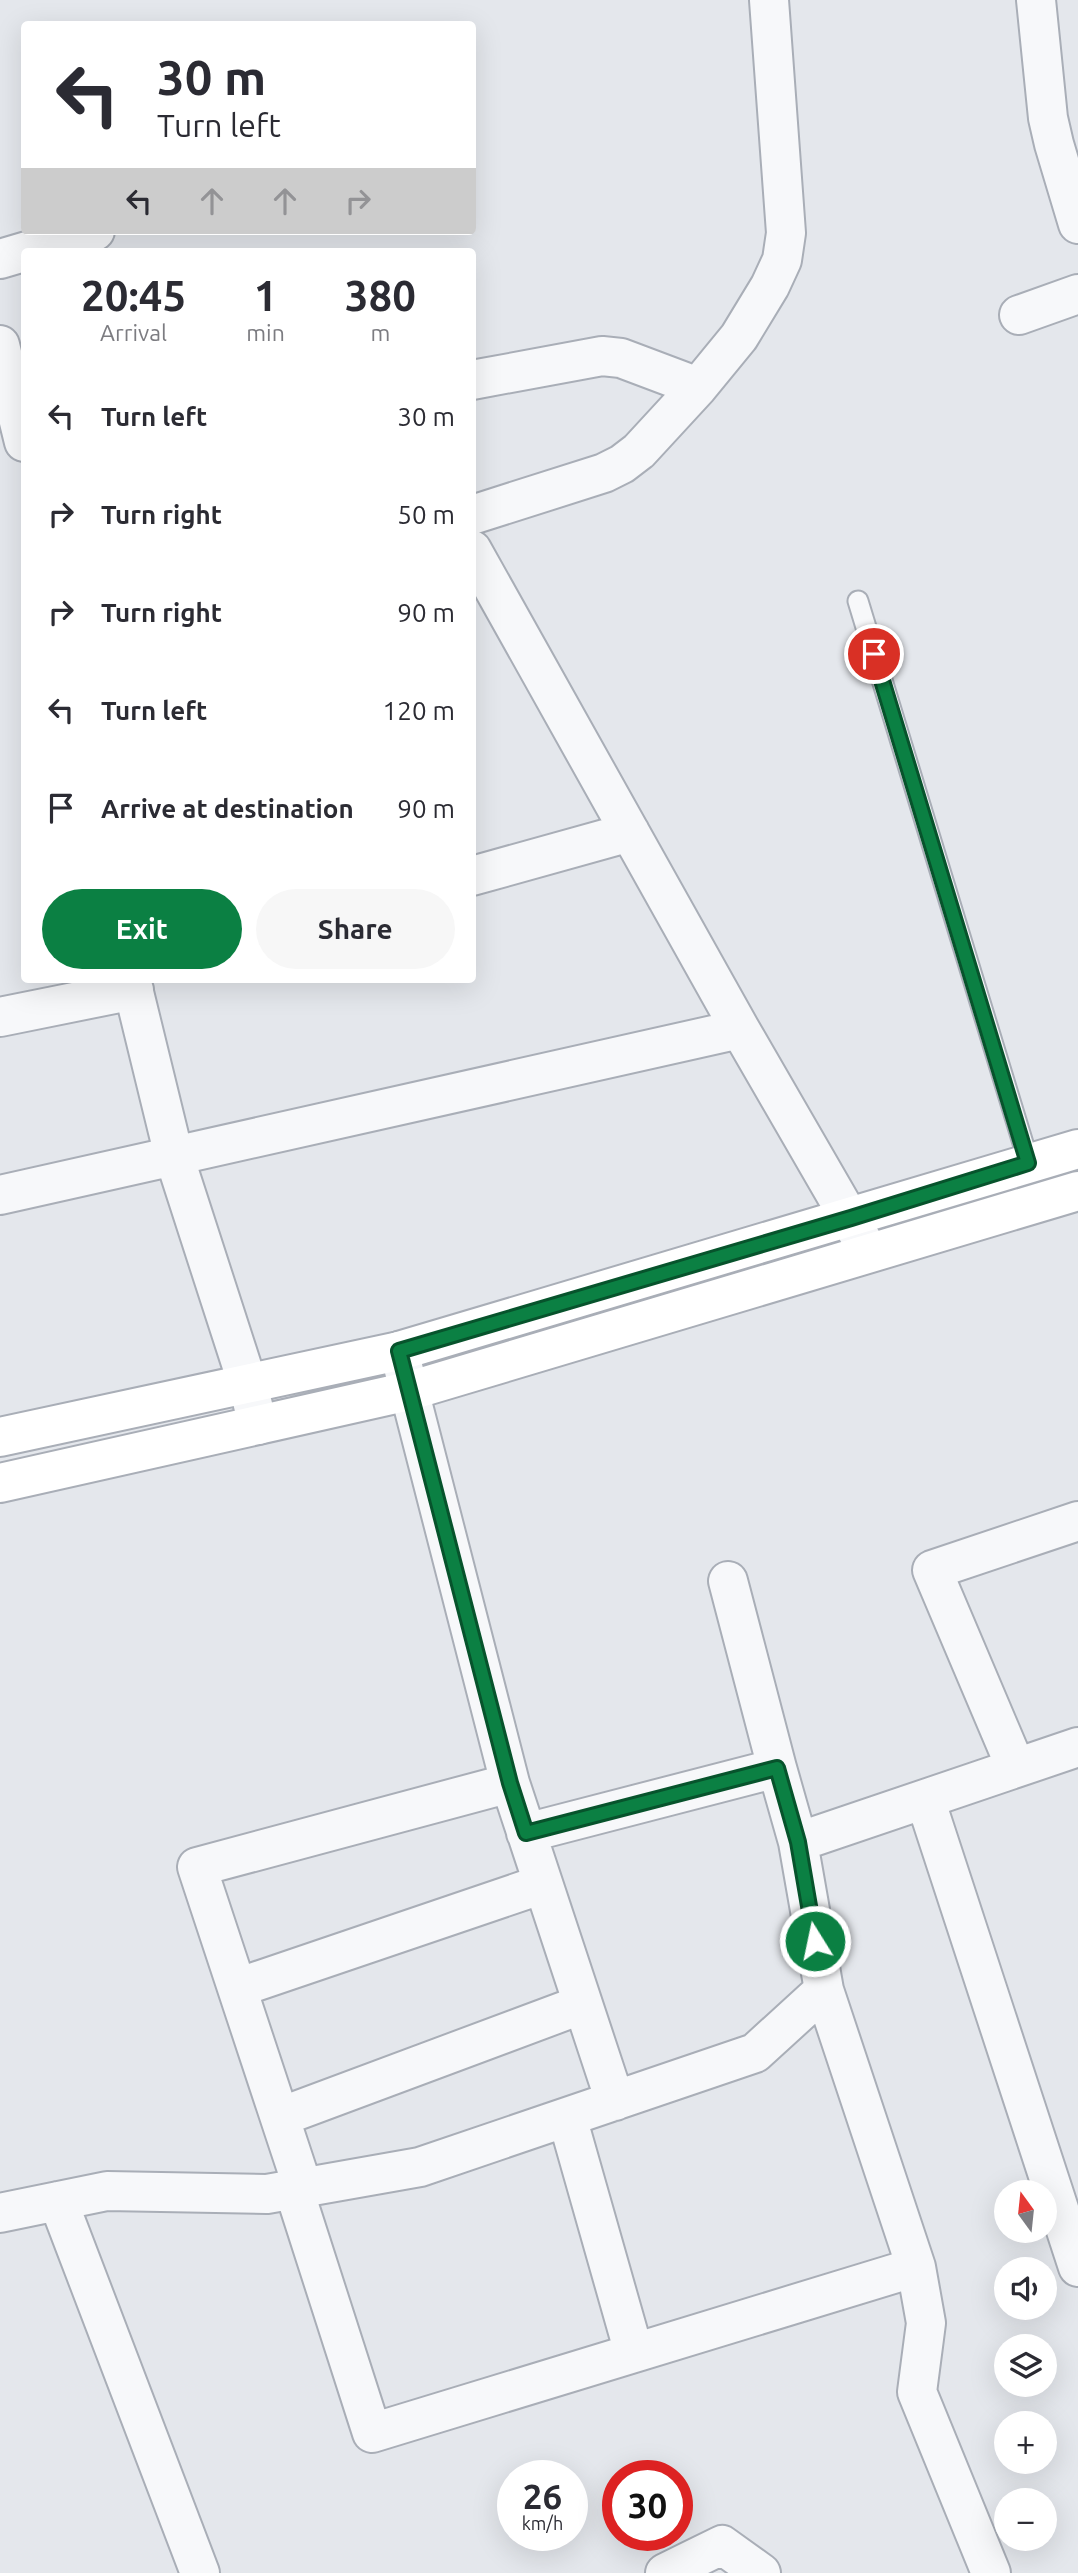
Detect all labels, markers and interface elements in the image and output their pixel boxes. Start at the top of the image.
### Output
icon: left [42,49,133,140]
text: 30 m [157,49,266,104]
text: Turn left [157,107,281,143]
icon: left [120,182,158,220]
icon: ahead [193,182,231,220]
icon: ahead [266,182,304,220]
icon: right [339,182,377,220]
text: 20:45 [81,272,186,319]
text: 1 [254,272,277,319]
text: 380 [345,272,416,319]
text: Arrival [100,320,167,345]
text: min [246,320,285,345]
text: m [370,320,390,345]
icon: left [42,397,80,435]
text: Turn left [101,402,207,431]
text: 30 m [397,402,455,431]
icon: right [42,495,80,533]
text: Turn right [101,500,222,529]
text: 50 m [397,500,455,529]
icon: right [42,593,80,631]
text: Turn right [101,598,222,627]
text: 90 m [397,598,455,627]
pin [844,624,904,684]
icon: arrive [855,635,893,673]
icon: left [42,691,80,729]
text: Turn left [101,696,207,725]
text: 120 m [383,696,455,725]
icon: arrive [42,789,80,827]
text: Arrive at destination [101,794,354,823]
text: 90 m [397,794,455,823]
button: Exit [42,889,242,969]
button: Share [256,889,455,969]
position arrow [778,1904,852,1978]
north arrow [994,2180,1057,2244]
map controls [994,2180,1057,2551]
button: sound [994,2257,1057,2320]
button: layers [994,2334,1057,2397]
button: + [994,2411,1057,2474]
speed limit sign: 30 [602,2460,693,2551]
text: 26 [523,2476,562,2516]
button: − [994,2488,1057,2551]
text: km/h [522,2513,563,2533]

